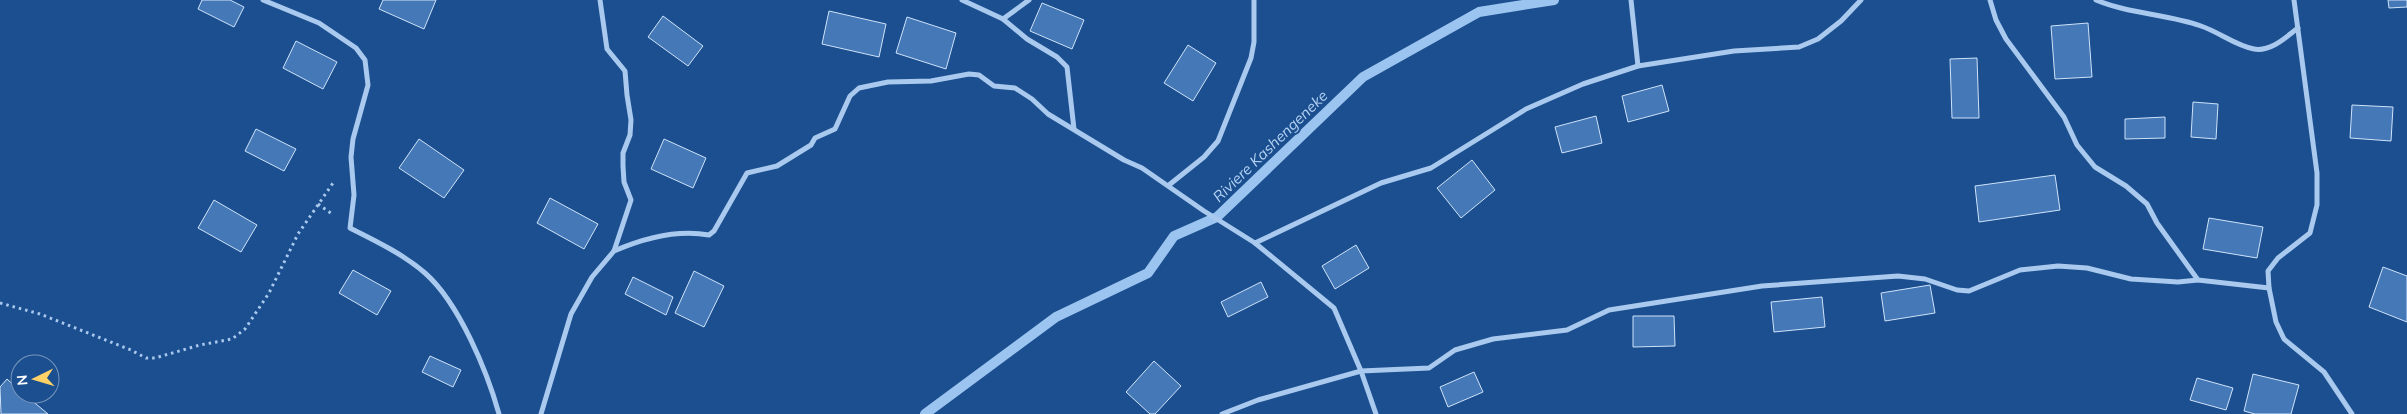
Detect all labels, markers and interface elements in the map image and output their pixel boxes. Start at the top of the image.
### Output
water label: Riviere Kashengeneke [1209,86,1331,206]
north arrow [10,354,60,404]
text: N [13,374,31,386]

